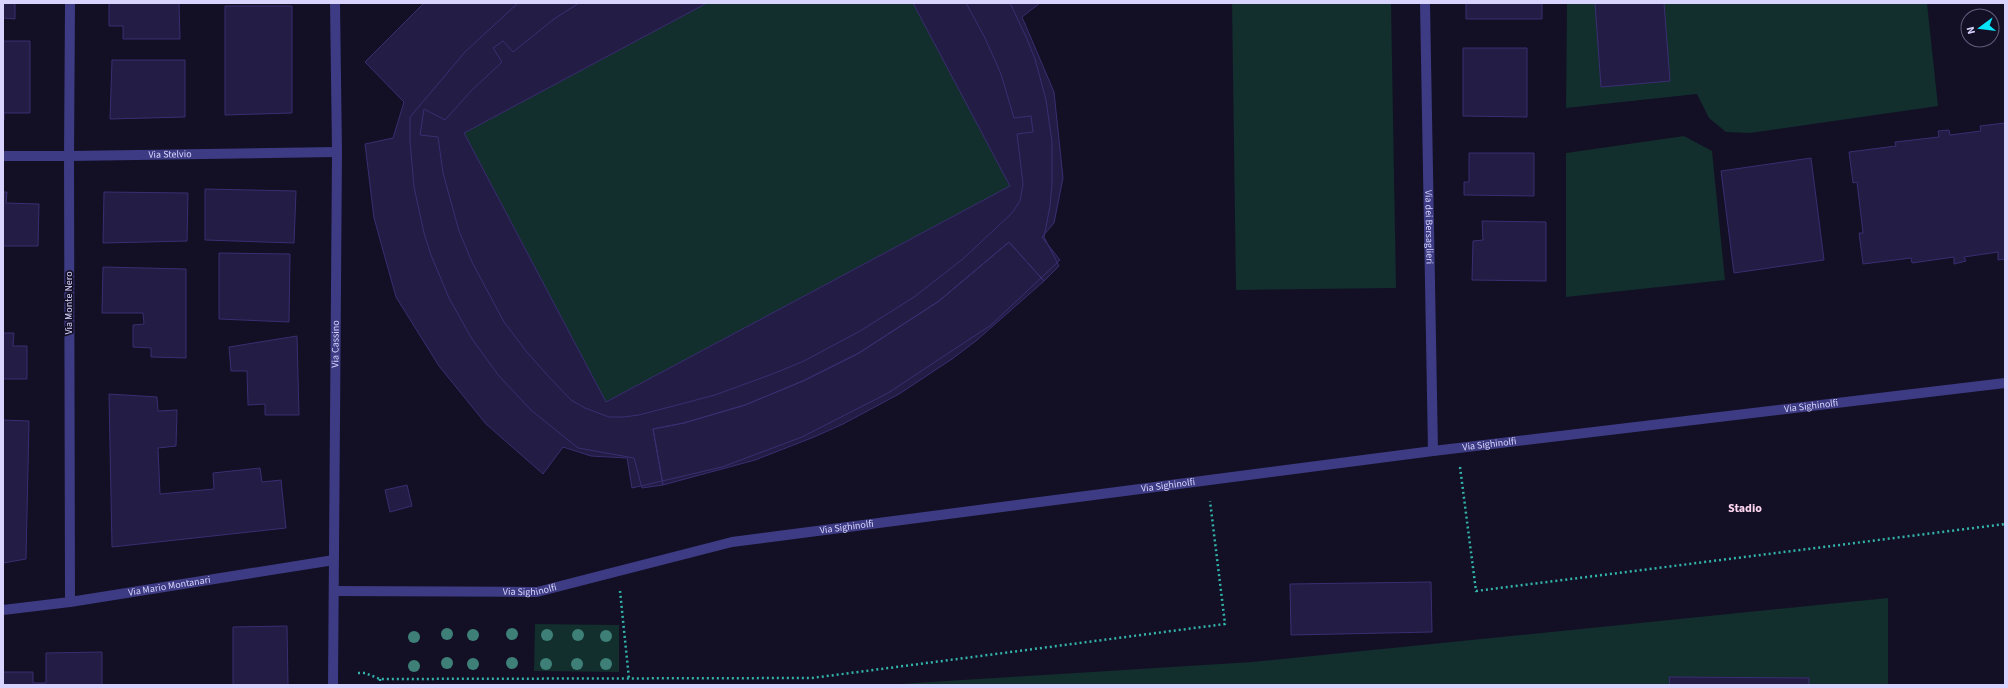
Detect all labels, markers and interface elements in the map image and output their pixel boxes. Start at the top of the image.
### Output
north arrow [1960,8,2000,48]
text: N [1963,25,1979,36]
street label: Via Stelvio [148,147,192,162]
street label: Via dei Bersaglieri [1421,190,1437,264]
street label: Via Monte Nero [62,271,76,335]
street label: Via Cassino [328,320,343,368]
street label: Via Sighinolfi [1783,396,1839,416]
street label: Via Sighinolfi [1462,434,1517,454]
street label: Via Sighinolfi [1140,475,1196,496]
district label: Stadio [1728,500,1762,517]
street label: Via Sighinolfi [819,517,875,538]
street label: Via Mario Montanari [127,573,211,600]
street label: Via Sighinolfi [503,580,558,599]

